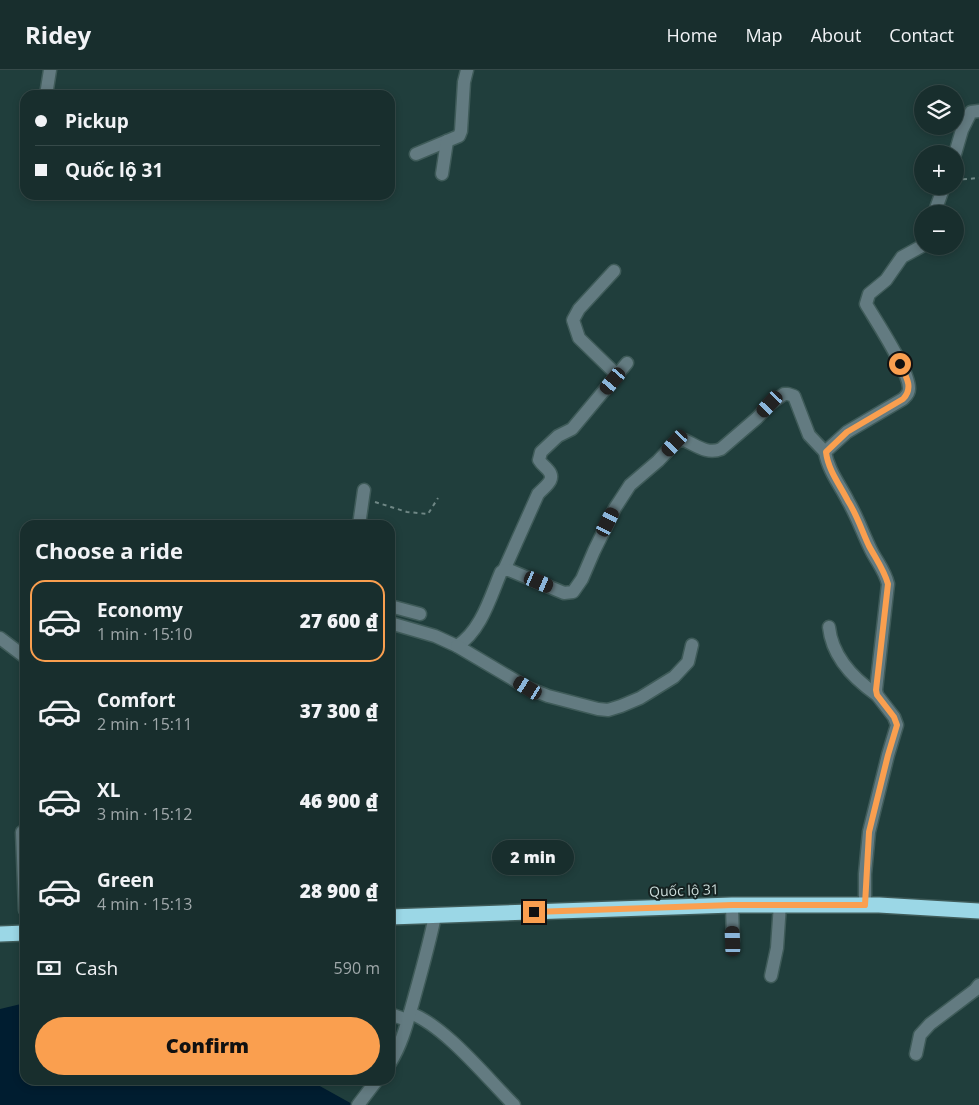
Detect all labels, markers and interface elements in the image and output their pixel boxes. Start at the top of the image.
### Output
text: Ridey [25,18,91,51]
text: Home [667,23,717,47]
text: Map [745,23,783,47]
text: About [811,23,861,47]
text: Contact [889,23,954,47]
map controls [914,85,964,255]
button: layers [914,85,964,135]
text: Pickup [65,108,129,134]
button: + [914,145,964,195]
text: Quốc lộ 31 [65,157,163,183]
button: − [914,205,964,255]
route start [889,353,911,375]
car [597,365,628,397]
car [754,388,785,420]
car [659,427,690,459]
car [594,505,621,539]
text: Choose a ride [35,535,183,565]
car [522,569,555,595]
text: Economy [97,597,183,623]
icon: car [37,599,82,644]
text: 27 600 ₫ [300,608,378,634]
text: 1 min · 15:10 [97,623,192,645]
car [511,674,544,702]
text: Comfort [97,687,176,713]
icon: car [37,689,82,734]
text: 37 300 ₫ [300,698,378,724]
text: 2 min · 15:11 [97,713,192,735]
text: XL [97,777,120,803]
icon: car [37,779,82,824]
text: 46 900 ₫ [300,788,378,814]
text: 3 min · 15:12 [97,803,192,825]
callout: 2 min [493,840,575,874]
text: 2 min [510,846,556,868]
text: Green [97,867,154,893]
icon: car [37,869,82,914]
text: 28 900 ₫ [300,878,378,904]
street label: Quốc lộ 31 [649,879,719,901]
text: 4 min · 15:13 [97,893,192,915]
route end [523,901,545,923]
car [724,926,741,956]
icon: cash [35,954,63,982]
text: Cash [75,955,118,981]
text: 590 m [334,957,380,979]
button: Confirm [35,1017,380,1075]

